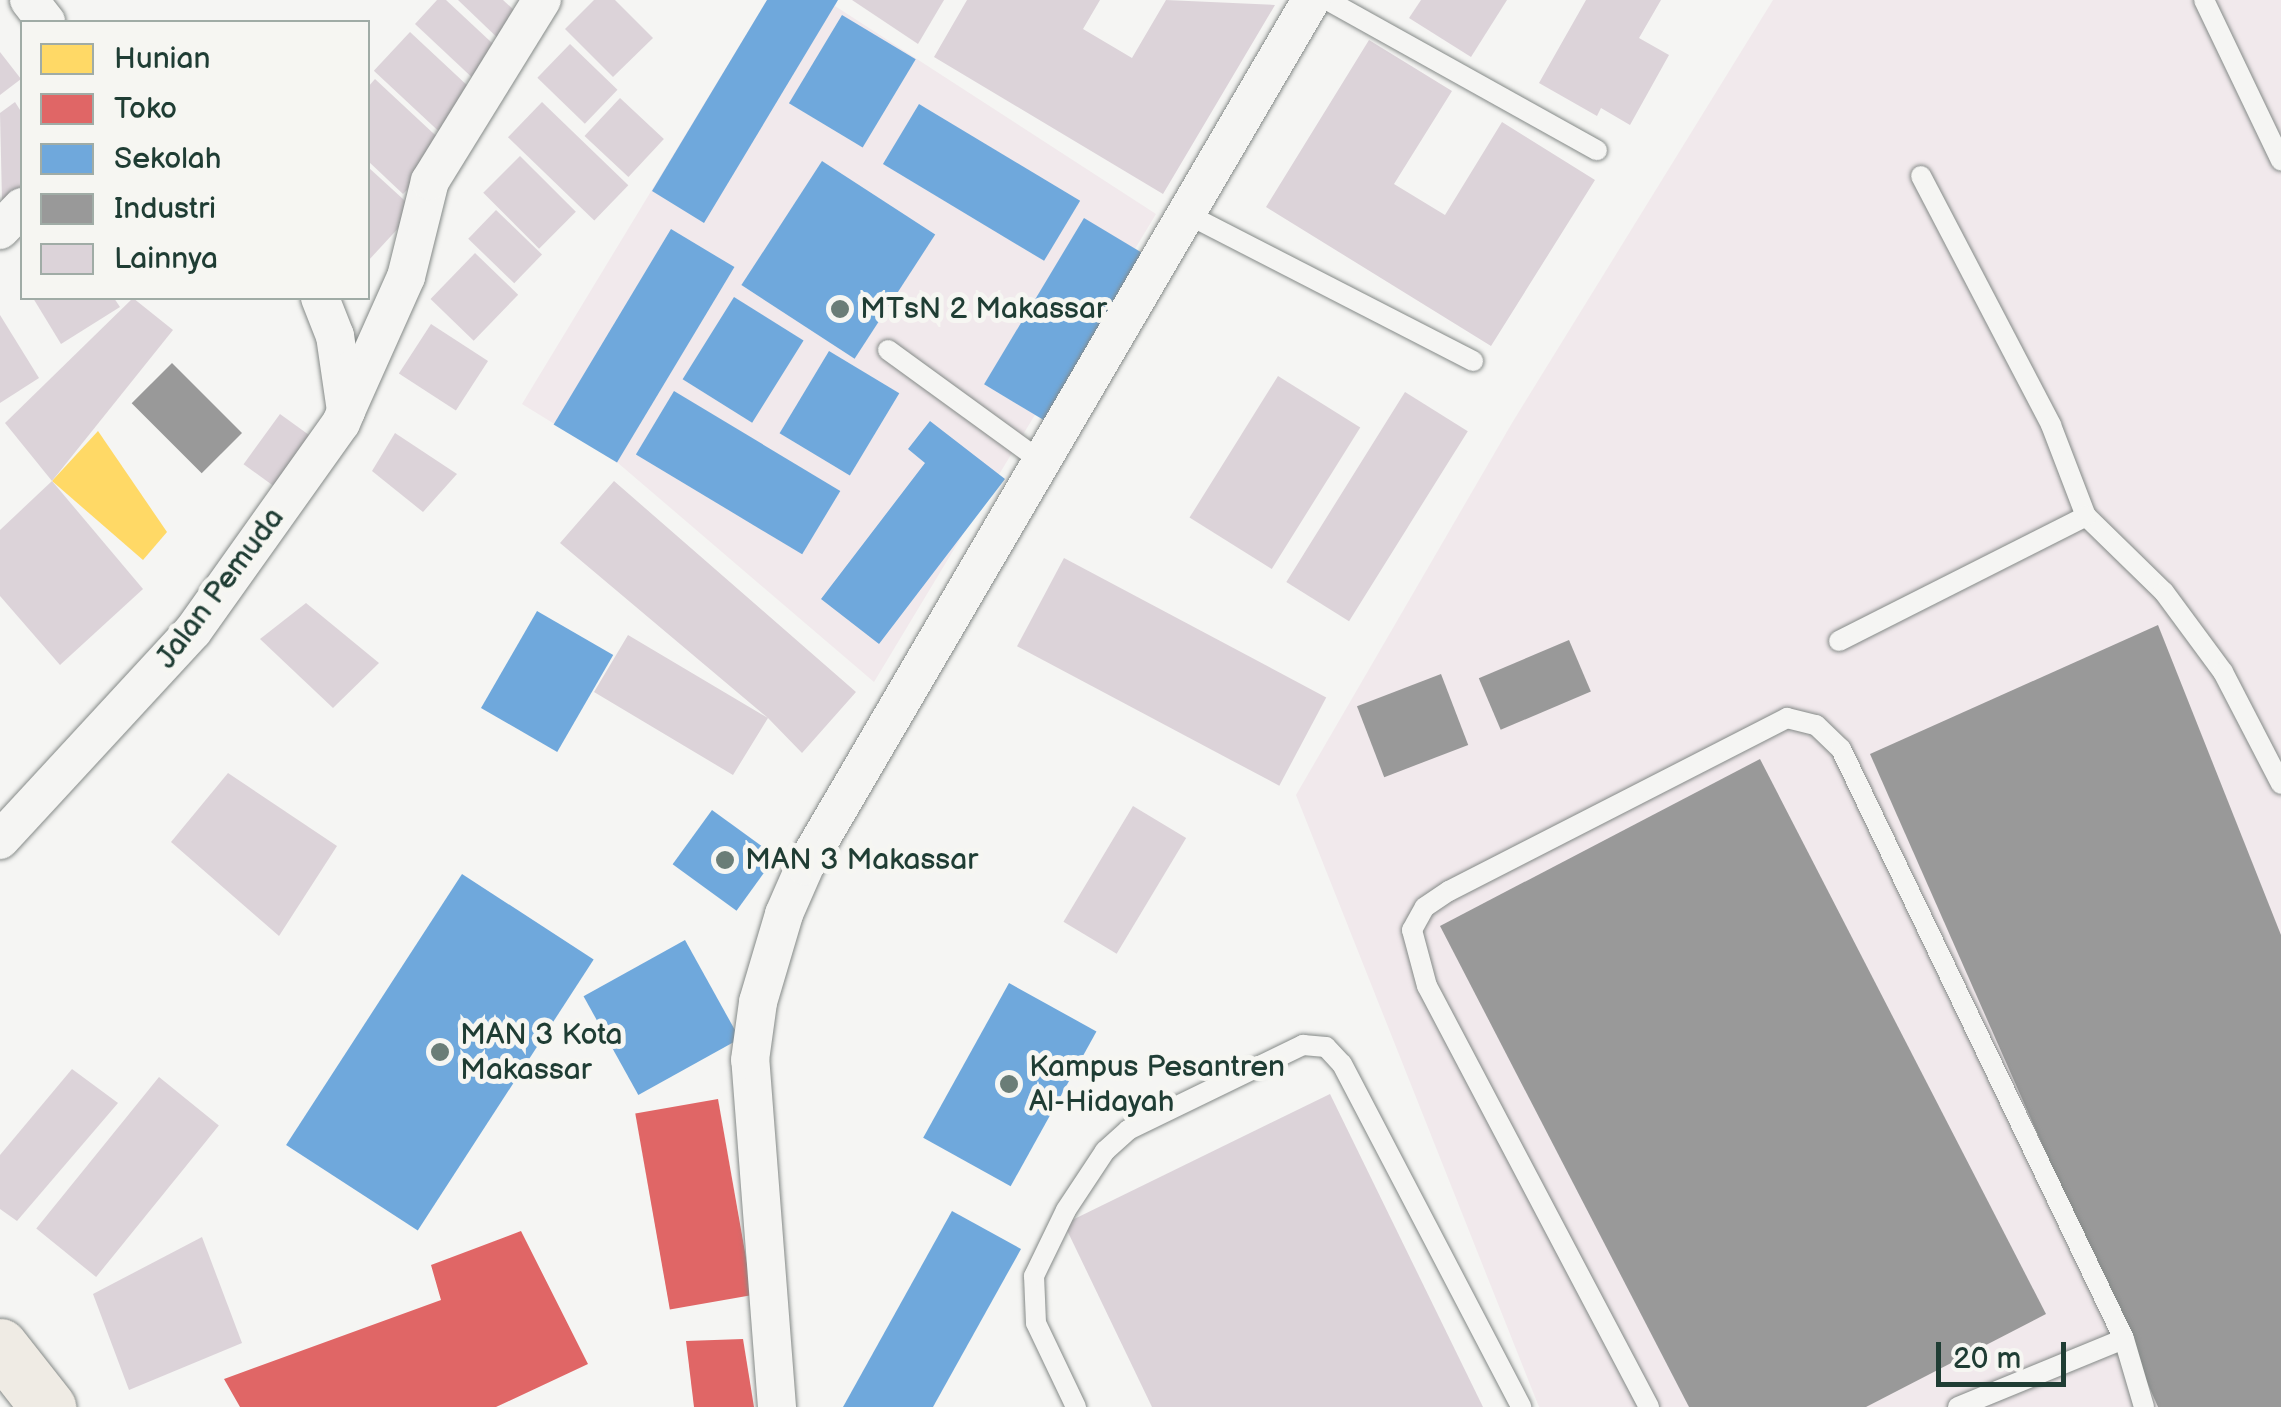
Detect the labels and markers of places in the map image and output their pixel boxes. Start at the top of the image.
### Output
place label: MTsN 2 Makassar [860,291,1107,327]
marker: MTsN 2 Makassar [829,298,851,320]
place label: MAN 3 Makassar [745,842,978,878]
marker: MAN 3 Makassar [714,849,736,871]
place label: MAN 3 Kota Makassar [460,1017,622,1088]
marker: MAN 3 Kota Makassar [429,1041,451,1063]
place label: Kampus Pesantren Al-Hidayah [1029,1049,1285,1120]
marker: Kampus Pesantren Al-Hidayah [998,1073,1020,1095]

